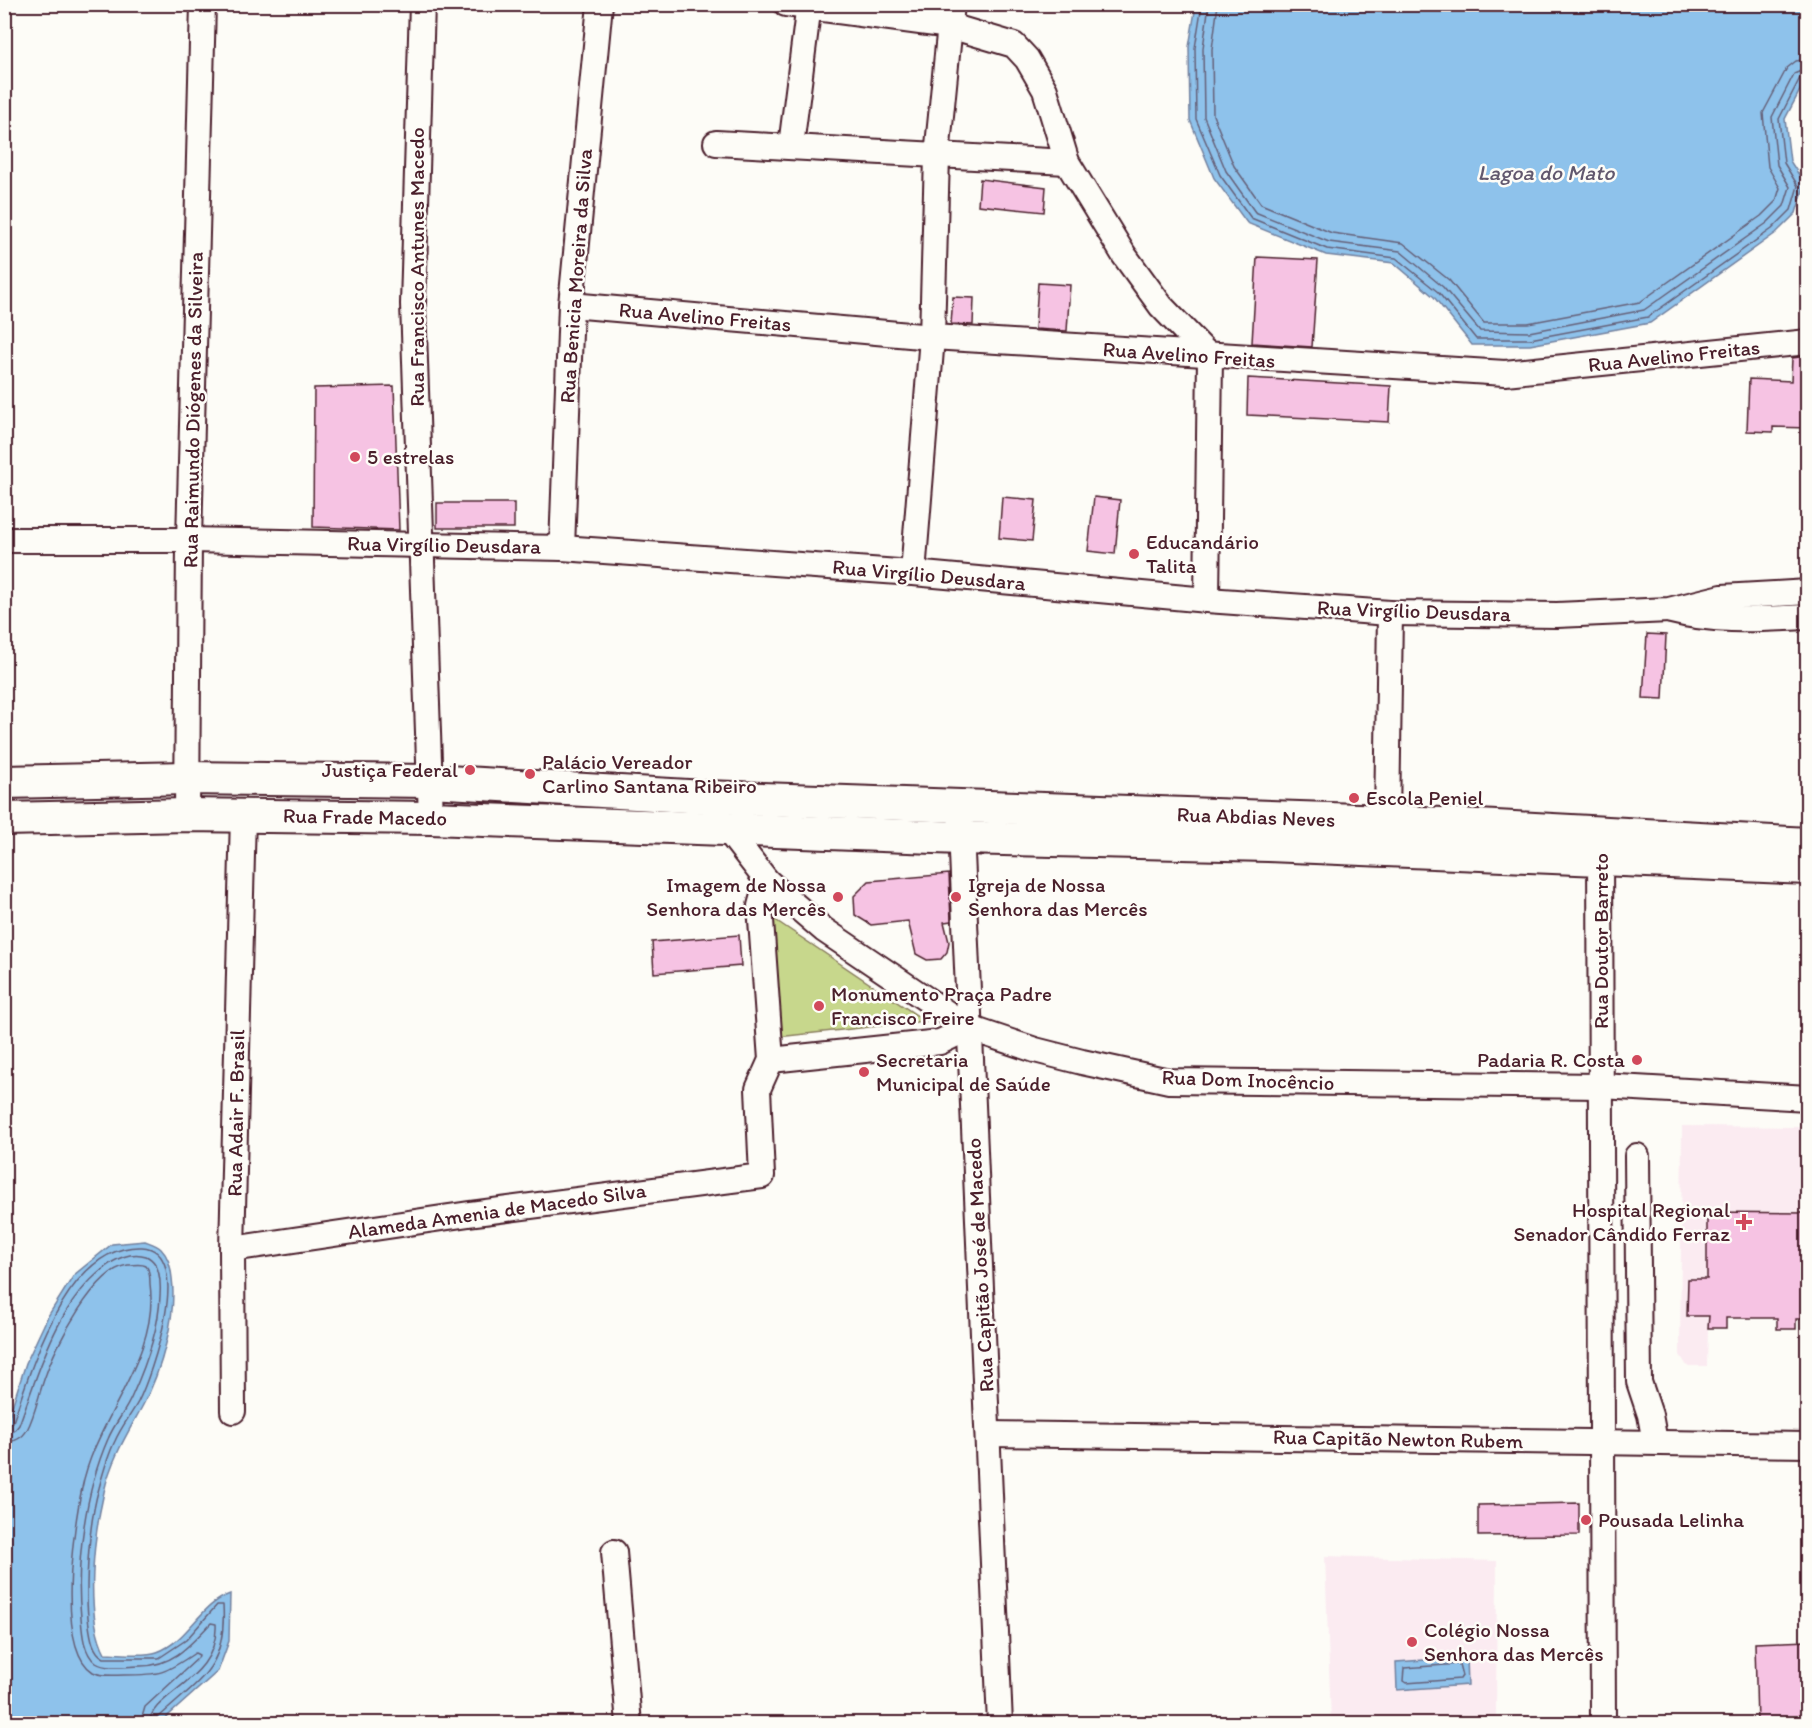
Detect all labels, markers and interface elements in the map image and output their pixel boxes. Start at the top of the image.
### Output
street label: Rua Francisco Antunes Macedo [404,127,429,407]
street label: Rua Benicia Moreira da Silva [554,148,597,404]
water label: Lagoa do Mato [1478,159,1615,186]
street label: Rua Raimundo Diógenes da Silveira [177,252,208,568]
street label: Rua Avelino Freitas [618,297,792,336]
street label: Rua Avelino Freitas [1587,334,1761,377]
street label: Rua Avelino Freitas [1102,336,1276,373]
place label: 5 estrelas [367,444,454,469]
marker: 5 estrelas [348,450,362,464]
place label: Educandário Talita [1146,529,1259,578]
street label: Rua Virgílio Deusdara [347,530,541,559]
marker: Educandário Talita [1127,547,1141,561]
street label: Rua Virgílio Deusdara [831,554,1027,595]
street label: Rua Virgílio Deusdara [1317,595,1511,626]
place label: Palácio Vereador Carlino Santana Ribeiro [542,749,757,798]
place label: Justiça Federal [322,757,458,782]
marker: Justiça Federal [463,763,477,777]
marker: Palácio Vereador Carlino Santana Ribeiro [523,767,537,781]
place label: Escola Peniel [1366,785,1484,810]
marker: Escola Peniel [1347,791,1361,805]
street label: Rua Abdias Neves [1176,801,1336,832]
street label: Rua Frade Macedo [283,803,447,830]
street label: Rua Doutor Barreto [1588,853,1613,1029]
place label: Imagem de Nossa Senhora das Mercês [646,872,826,921]
place label: Igreja de Nossa Senhora das Mercês [968,872,1148,921]
marker: Imagem de Nossa Senhora das Mercês [831,890,845,904]
marker: Igreja de Nossa Senhora das Mercês [949,890,963,904]
place label: Monumento Praça Padre Francisco Freire [831,981,1052,1030]
marker: Monumento Praça Padre Francisco Freire [812,999,826,1013]
street label: Rua Adair F. Brasil [222,1029,249,1197]
place label: Secretaria Municipal de Saúde [876,1047,1051,1096]
place label: Padaria R. Costa [1477,1047,1625,1072]
marker: Padaria R. Costa [1630,1053,1644,1067]
street label: Rua Dom Inocêncio [1161,1064,1335,1095]
marker: Secretaria Municipal de Saúde [857,1065,871,1079]
street label: Rua Capitão José de Macedo [960,1137,999,1393]
street label: Alameda Amenia de Macedo Silva [346,1177,648,1244]
place label: Hospital Regional Senador Cândido Ferraz [1513,1197,1730,1246]
marker: Hospital Regional Senador Cândido Ferraz [1735,1213,1753,1231]
street label: Rua Capitão Newton Rubem [1273,1424,1524,1453]
place label: Pousada Lelinha [1598,1507,1744,1532]
marker: Pousada Lelinha [1579,1513,1593,1527]
place label: Colégio Nossa Senhora das Mercês [1424,1617,1604,1666]
marker: Colégio Nossa Senhora das Mercês [1405,1635,1419,1649]

